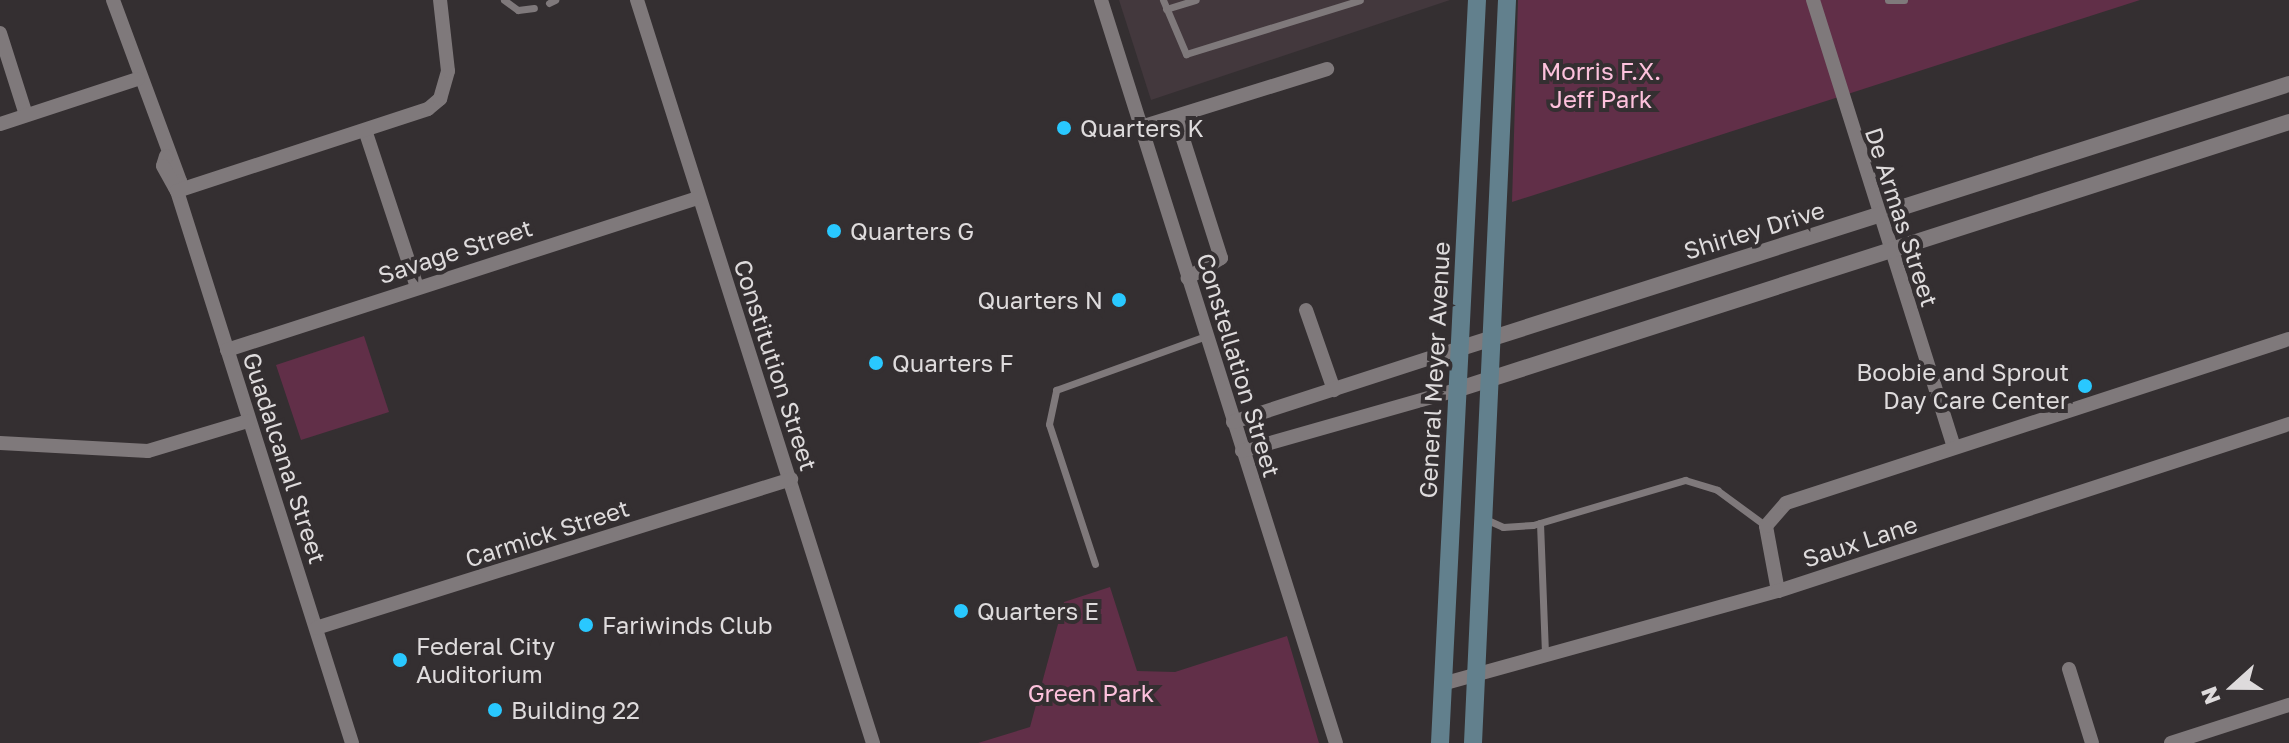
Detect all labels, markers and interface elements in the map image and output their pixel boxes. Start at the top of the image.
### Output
park label: Morris F.X. Jeff Park [1541,57,1661,113]
place label: Quarters K [1080,114,1204,142]
marker: Quarters K [1055,119,1073,137]
street label: De Armas Street [1859,124,1945,310]
street label: Shirley Drive [1680,195,1828,265]
street label: Savage Street [374,213,536,289]
place label: Quarters G [850,217,974,245]
marker: Quarters G [825,222,843,240]
street label: General Meyer Avenue [1413,241,1455,499]
street label: Constellation Street [1191,250,1287,480]
street label: Constitution Street [728,256,824,474]
place label: Quarters N [977,286,1103,314]
marker: Quarters N [1110,291,1128,309]
street label: Guadalcanal Street [237,349,333,567]
place label: Quarters F [892,349,1014,377]
marker: Quarters F [867,354,885,372]
place label: Boobie and Sprout Day Care Center [1856,358,2069,414]
marker: Boobie and Sprout Day Care Center [2076,377,2094,395]
street label: Carmick Street [461,493,633,573]
street label: Saux Lane [1799,509,1921,573]
place label: Quarters E [977,597,1099,625]
marker: Quarters E [952,602,970,620]
place label: Fariwinds Club [602,611,773,639]
marker: Fariwinds Club [577,616,595,634]
place label: Federal City Auditorium [416,632,555,688]
north arrow [2193,647,2273,727]
marker: Federal City Auditorium [391,651,409,669]
park label: Green Park [1028,679,1154,707]
text: N [2195,683,2226,708]
place label: Building 22 [511,696,640,724]
marker: Building 22 [486,701,504,719]

